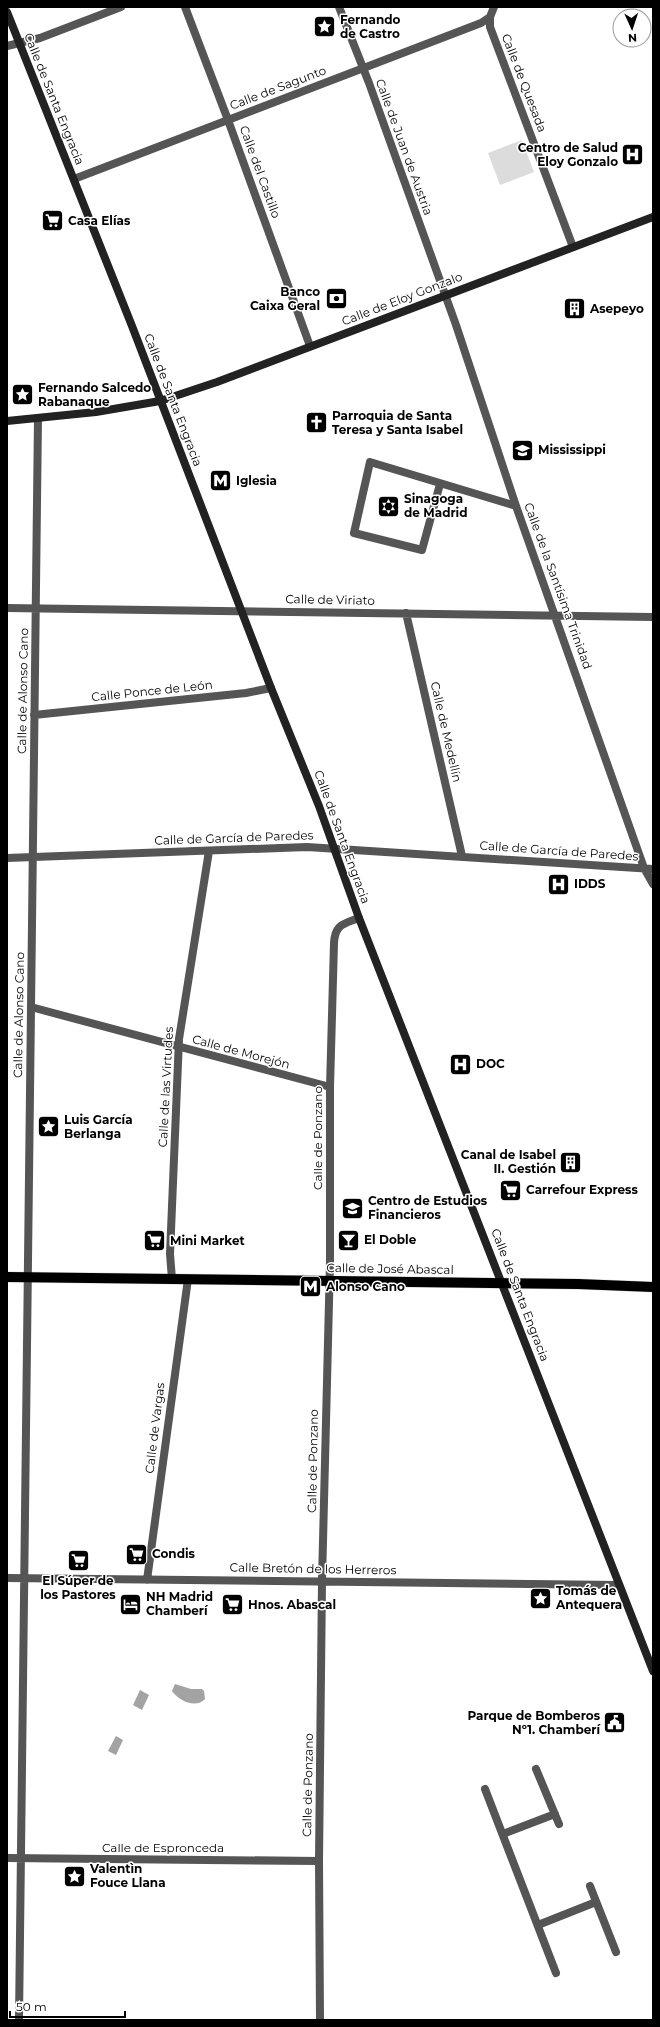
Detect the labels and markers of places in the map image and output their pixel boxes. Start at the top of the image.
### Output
place label: Fernando de Castro [340,12,401,41]
place icon: Fernando de Castro [311,14,337,40]
place label: Centro de Salud Eloy Gonzalo [518,140,618,169]
hospital icon: Centro de Salud Eloy Gonzalo [620,142,646,168]
supermarket icon: Casa Elías [40,208,66,234]
place label: Casa Elías [68,213,131,228]
place label: Banco Caixa Geral [250,284,320,313]
bank icon: Banco Caixa Geral [323,286,349,312]
building icon: Asepeyo [562,296,588,322]
place label: Asepeyo [589,301,644,316]
place label: Fernando Salcedo Rabanaque [38,380,151,409]
place icon: Fernando Salcedo Rabanaque [10,382,36,408]
place label: Parroquia de Santa Teresa y Santa Isabel [332,408,463,437]
church icon: Parroquia de Santa Teresa y Santa Isabel [303,410,329,436]
school or university icon: Mississippi [510,437,536,463]
place label: Mississippi [538,442,606,457]
metro station icon: Iglesia [208,468,234,494]
place label: Iglesia [236,473,277,488]
place label: Sinagoga de Madrid [404,491,468,520]
synagogue icon: Sinagoga de Madrid [375,493,401,519]
hospital icon: IDDS [546,871,572,897]
place label: IDDS [574,876,606,891]
hospital icon: DOC [448,1051,474,1077]
place label: DOC [476,1056,505,1071]
place label: Luis García Berlanga [64,1112,133,1141]
place icon: Luis García Berlanga [36,1114,62,1140]
place label: Canal de Isabel II. Gestión [461,1147,556,1176]
building icon: Canal de Isabel II. Gestión [558,1149,584,1175]
supermarket icon: Carrefour Express [498,1177,524,1203]
place label: Carrefour Express [526,1182,638,1197]
place label: Centro de Estudios Financieros [368,1193,488,1222]
school or university icon: Centro de Estudios Financieros [339,1195,365,1221]
bar icon: El Doble [336,1227,362,1253]
supermarket icon: Mini Market [142,1228,168,1254]
place label: El Doble [364,1232,417,1247]
place label: Mini Market [170,1233,246,1248]
metro station icon: Alonso Cano [298,1274,324,1300]
place label: Alonso Cano [325,1279,405,1294]
supermarket icon: Condis [123,1541,149,1567]
place label: Condis [152,1546,196,1561]
supermarket icon: El Súper de los Pastores [65,1547,91,1573]
place label: El Súper de los Pastores [40,1573,116,1602]
place label: Tomás de Antequera [555,1583,622,1612]
place icon: Tomás de Antequera [528,1585,554,1611]
place label: NH Madrid Chamberí [146,1589,213,1618]
hotel icon: NH Madrid Chamberí [118,1591,144,1617]
supermarket icon: Hnos. Abascal [219,1592,245,1618]
place label: Hnos. Abascal [248,1597,336,1612]
place label: Parque de Bomberos Nº1. Chamberí [467,1708,601,1737]
public building icon: Parque de Bomberos Nº1. Chamberí [602,1710,628,1736]
place label: Valentìn Fouce Llana [89,1861,166,1890]
place icon: Valentìn Fouce Llana [61,1863,87,1889]

